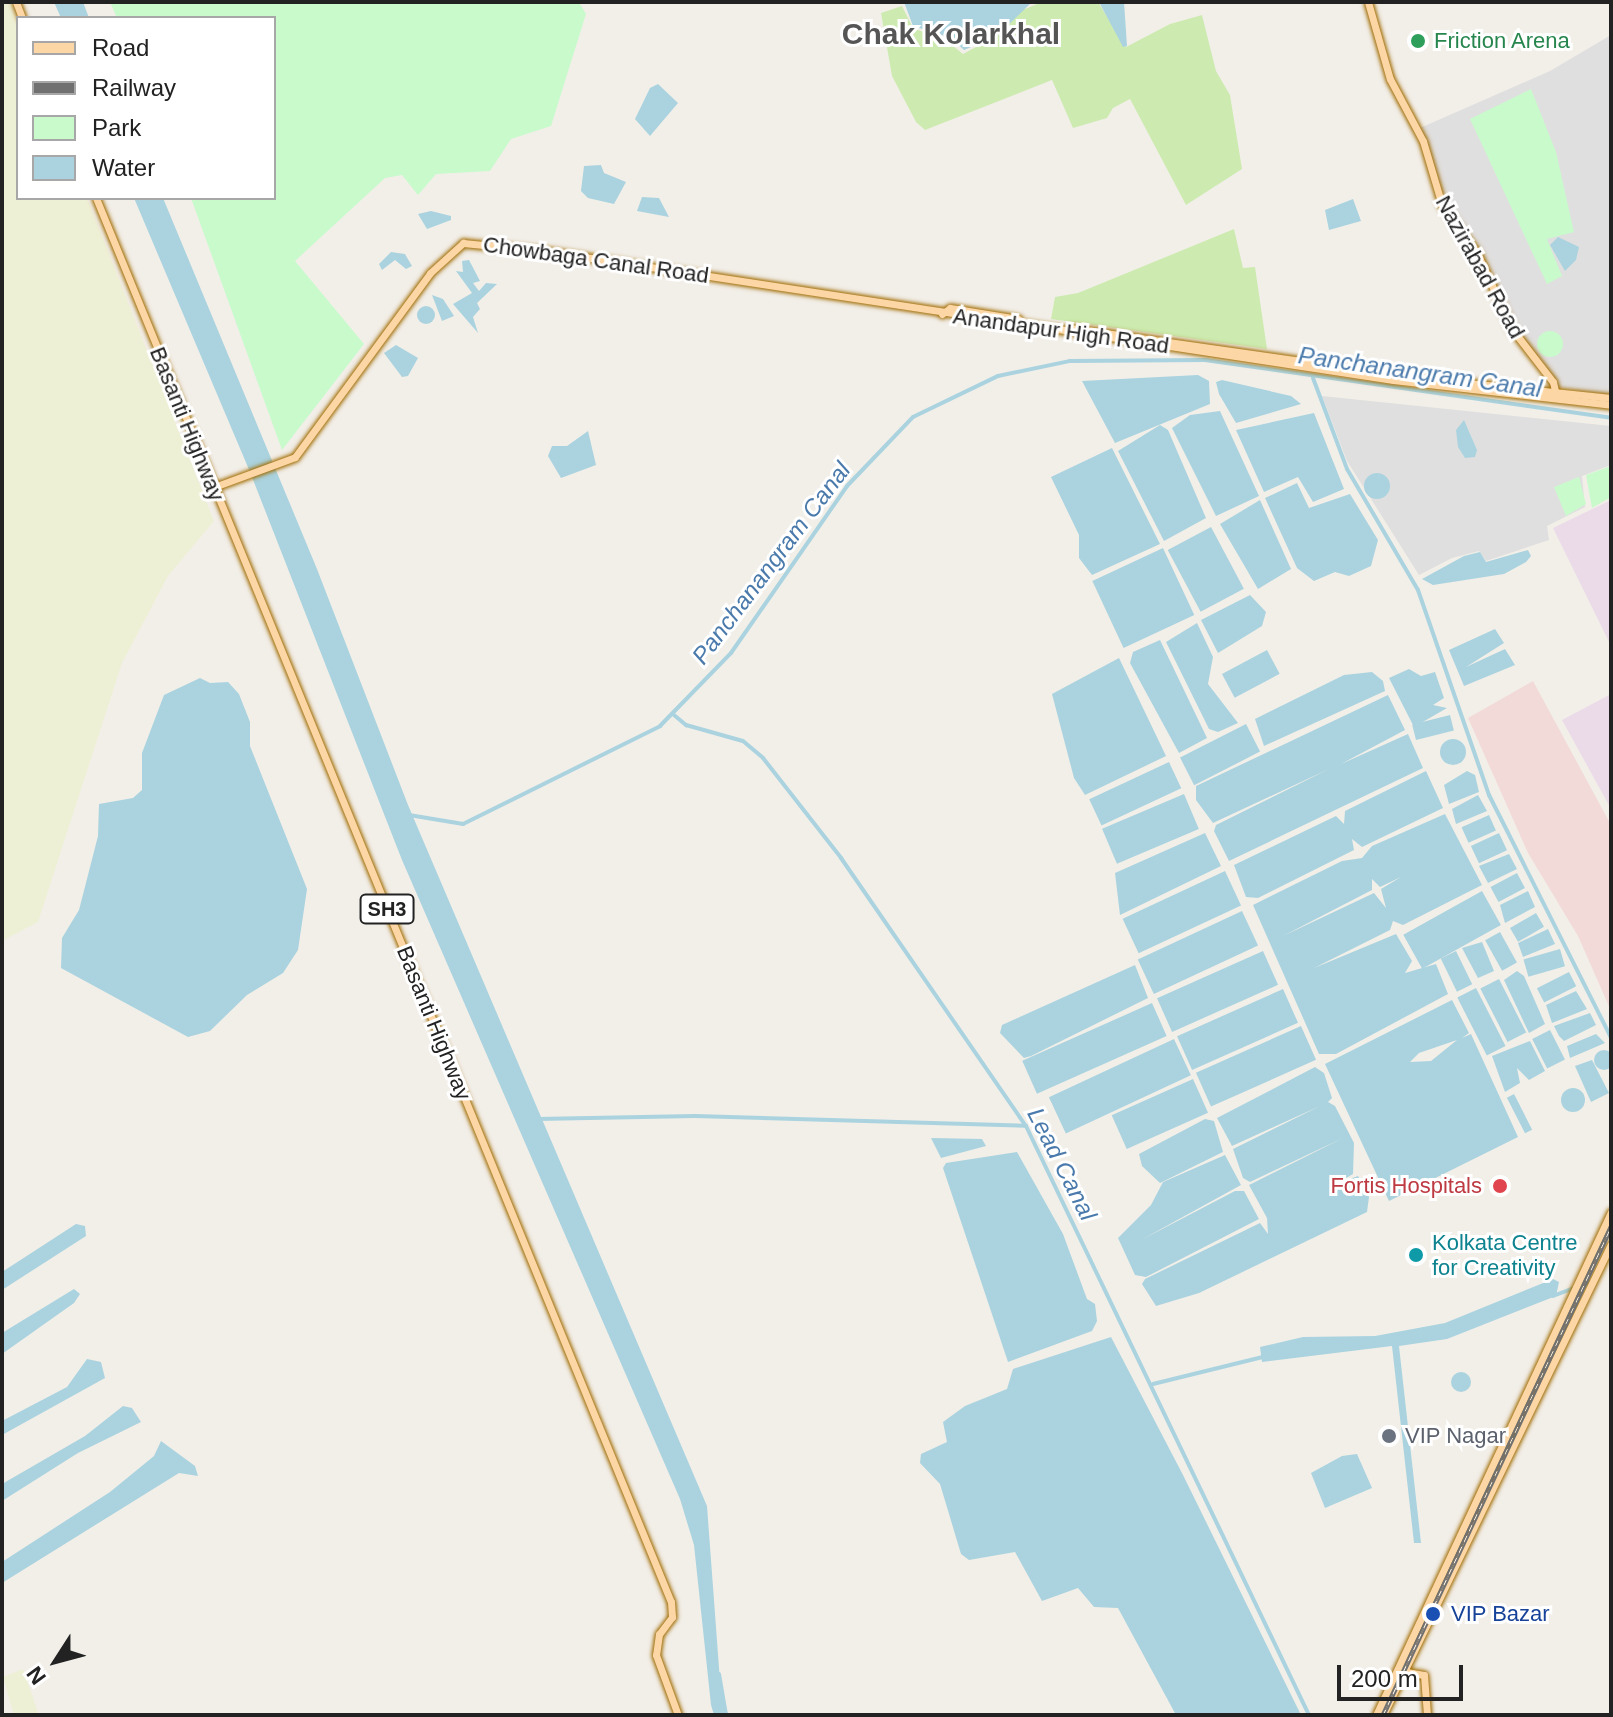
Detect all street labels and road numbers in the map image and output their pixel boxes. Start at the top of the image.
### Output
street label: Nazirabad Road [1430,191,1530,343]
street label: Chowbaga Canal Road [482,231,710,289]
street label: Anandapur High Road [951,303,1171,359]
street label: Basanti Highway [144,343,230,505]
road number: SH3 [359,893,415,925]
street label: Basanti Highway [391,942,477,1104]

